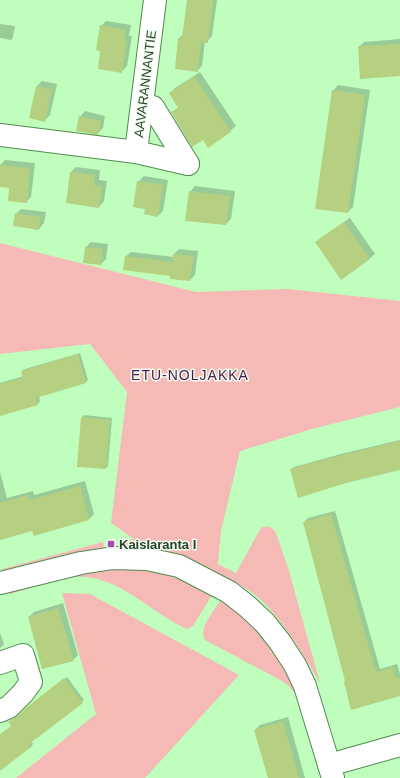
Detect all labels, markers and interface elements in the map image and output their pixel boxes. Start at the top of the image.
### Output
street label: AAVARANNANTIE [131,29,159,138]
district label: ETU-NOLJAKKA [131,367,249,383]
place label: Kaislaranta I [119,537,196,552]
marker: Kaislaranta I [106,539,116,549]

